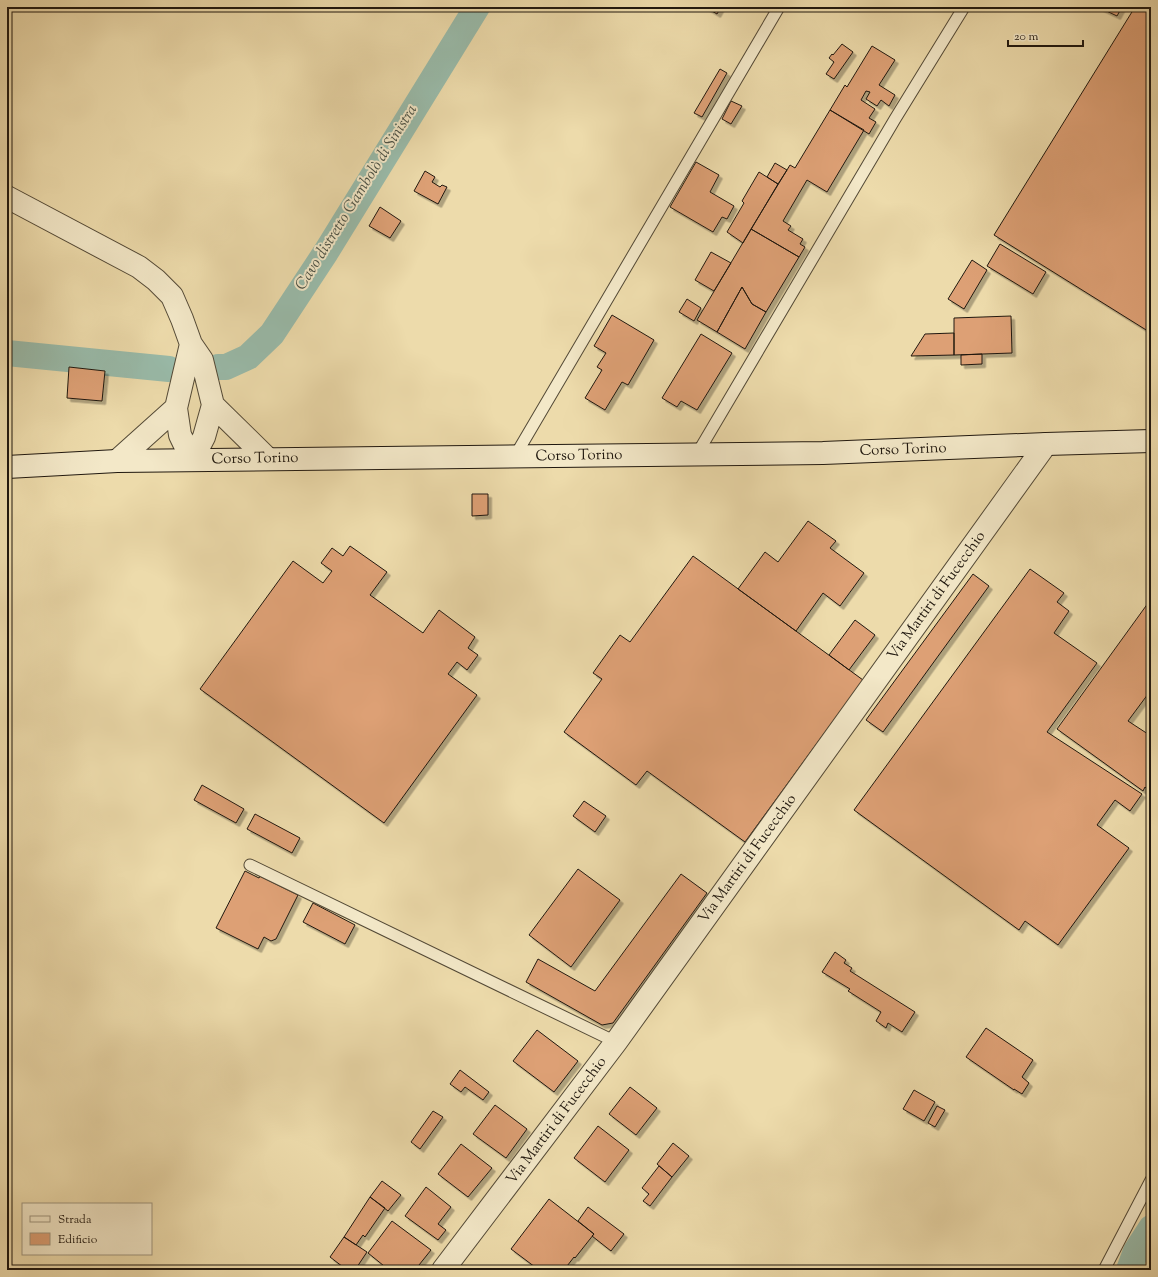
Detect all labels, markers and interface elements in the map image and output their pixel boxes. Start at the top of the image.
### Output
scale bar [1008,22,1083,48]
text: 20 m [1014,28,1039,46]
water label: Cavo distretto Gambolò di Sinistra [290,101,424,295]
street label: Corso Torino [859,438,947,462]
street label: Corso Torino [535,445,623,467]
street label: Corso Torino [211,448,299,470]
street label: Via Martiri di Fucecchio [883,527,991,665]
street label: Via Martiri di Fucecchio [694,790,802,928]
street label: Via Martiri di Fucecchio [502,1053,612,1189]
legend [22,1203,152,1255]
text: Strada [58,1211,92,1229]
text: Edificio [58,1231,98,1249]

